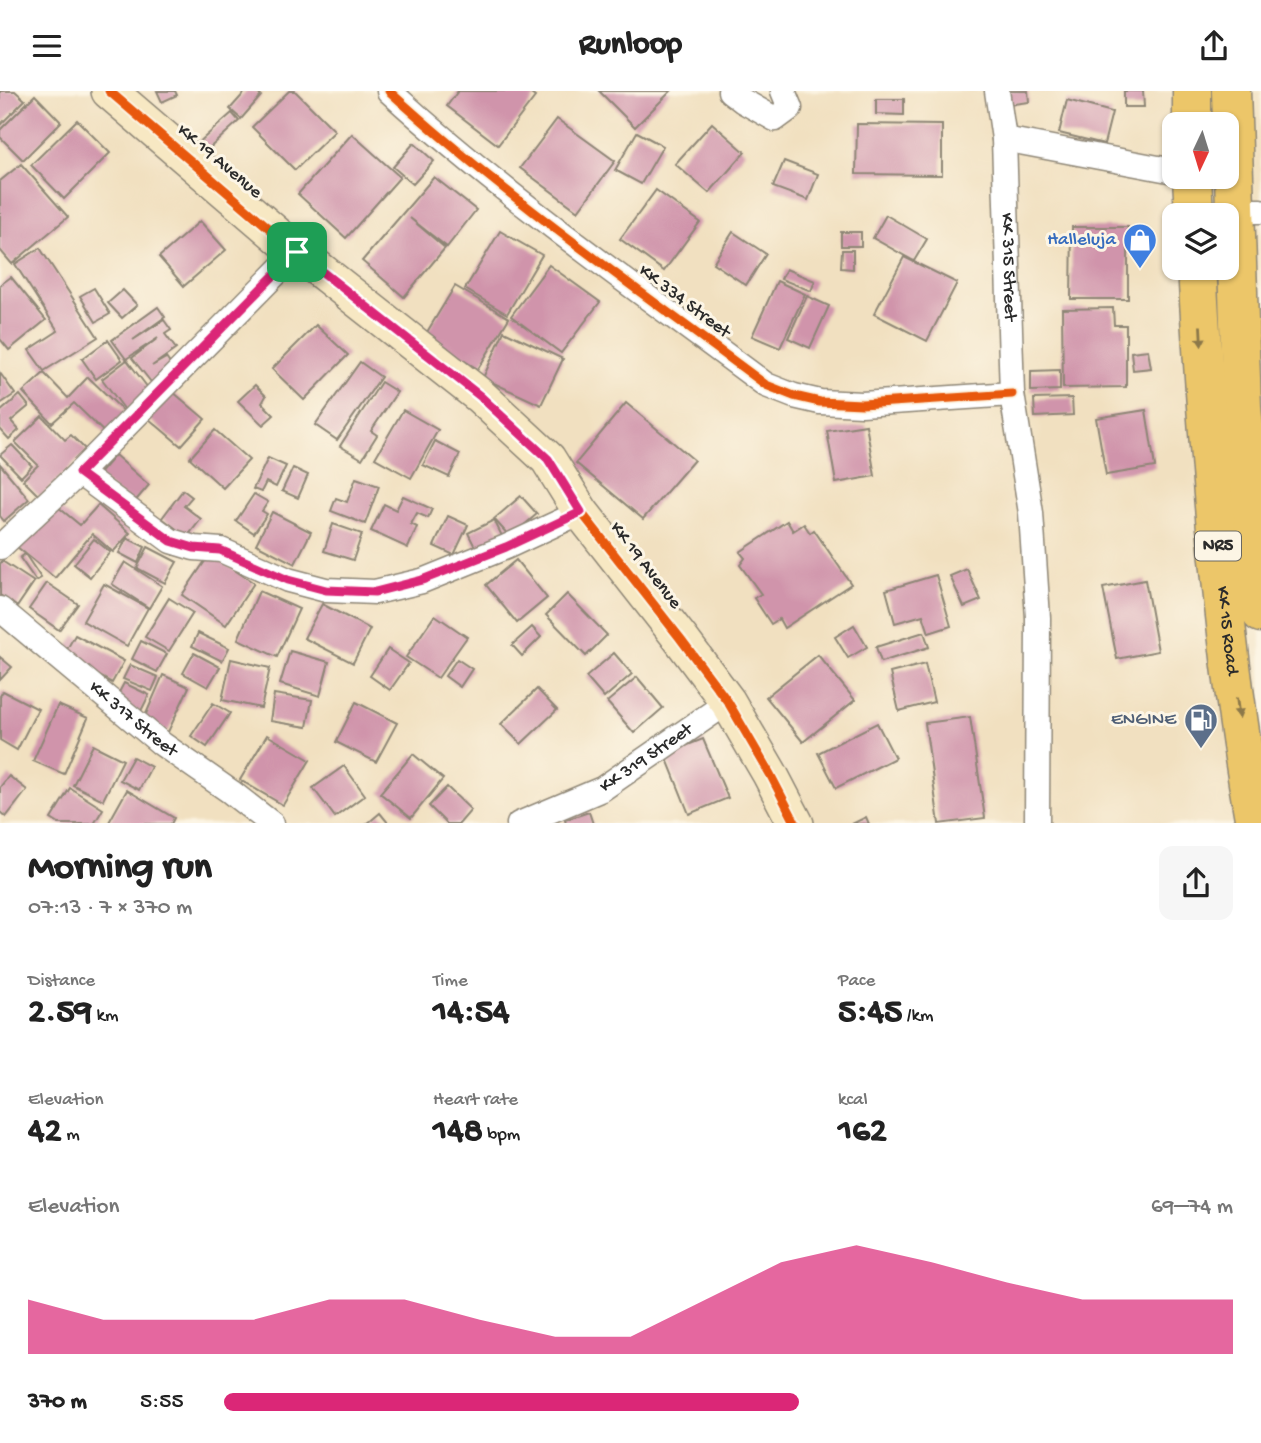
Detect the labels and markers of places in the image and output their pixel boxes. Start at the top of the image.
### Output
shop icon: Halleluja [1121,221,1159,270]
pin [267,222,327,282]
place label: Halleluja [1047,229,1117,252]
fuel station icon: ENGINE [1182,701,1220,750]
place label: ENGINE [1111,709,1177,732]

